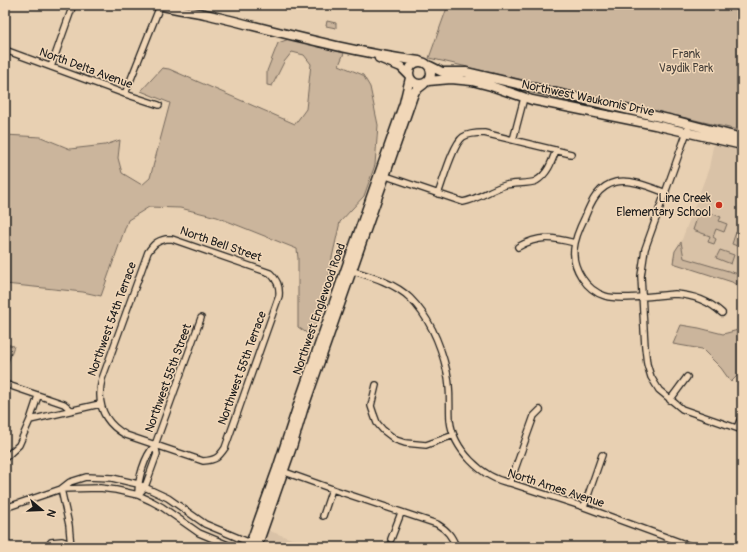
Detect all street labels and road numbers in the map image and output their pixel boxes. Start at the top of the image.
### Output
street label: North Delta Avenue [37,45,135,92]
street label: Northwest Waukomis Drive [520,77,656,120]
street label: North Bell Street [178,223,264,266]
street label: Northwest Englewood Road [290,241,349,377]
street label: Northwest 54th Terrace [85,260,140,378]
street label: Northwest 55th Terrace [215,309,270,427]
street label: Northwest 55th Street [142,322,195,435]
street label: North Ames Avenue [506,466,606,511]

